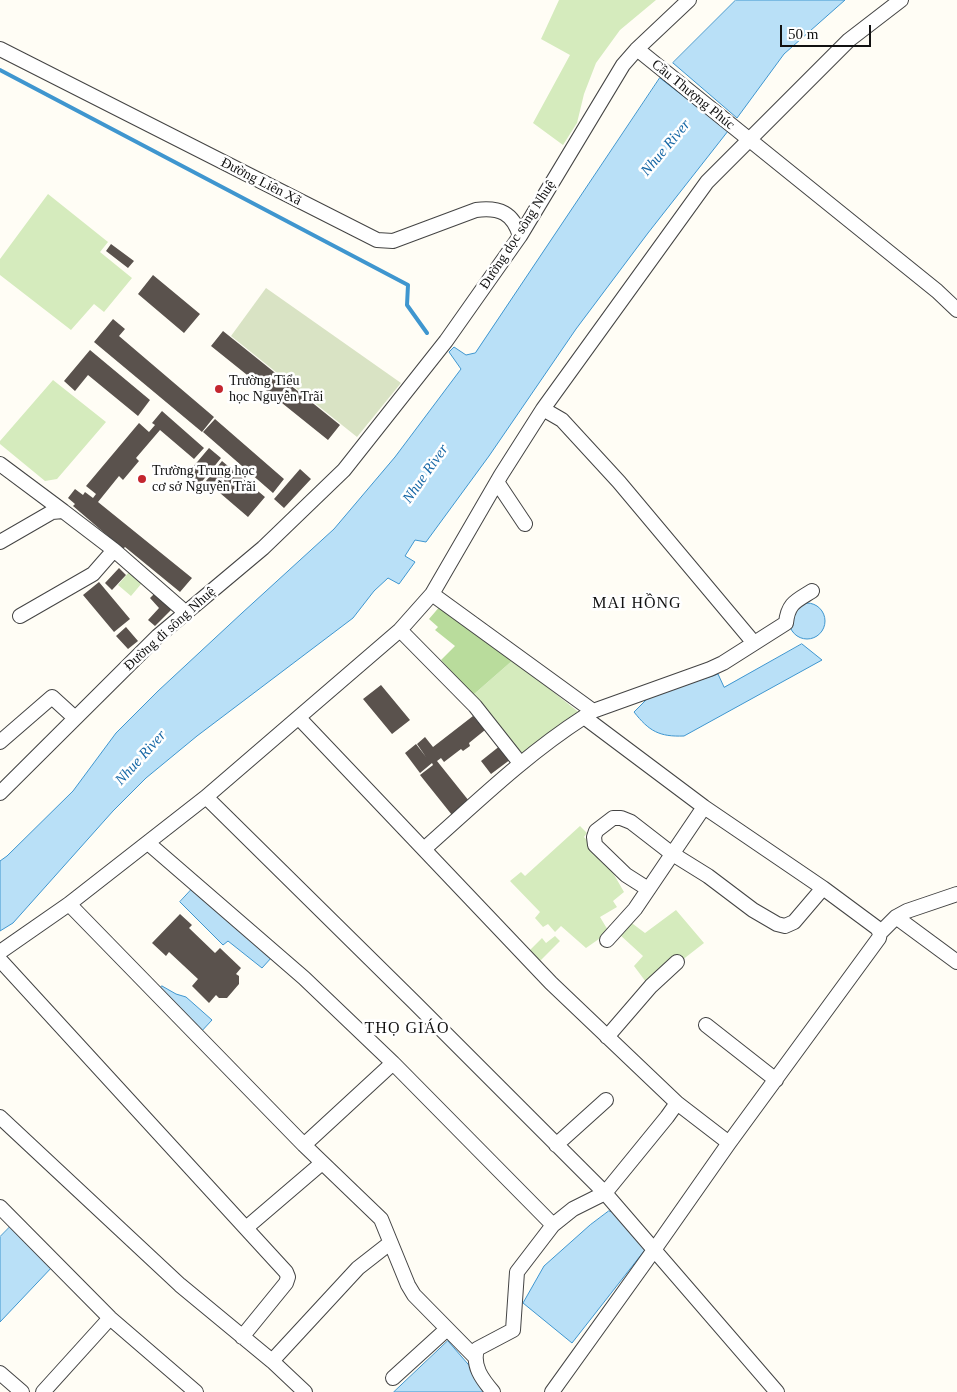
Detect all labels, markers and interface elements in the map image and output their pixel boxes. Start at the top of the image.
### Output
scale bar [782,15,873,47]
text: 50 m [788,26,818,42]
street label: Cầu Thượng Phúc [648,56,738,134]
water label: Nhue River [637,116,695,180]
street label: Đường Liên Xã [218,155,304,209]
street label: Đường dọc sông Nhuệ [476,177,560,293]
place label: Trường Tiểu học Nguyễn Trãi [229,373,323,406]
marker: Trường Tiểu học Nguyễn Trãi [213,383,225,395]
water label: Nhue River [399,441,453,507]
place label: Trường Trung học cơ sở Nguyễn Trãi [152,463,256,496]
marker: Trường Trung học cơ sở Nguyễn Trãi [136,473,148,485]
street label: Đường đi sông Nhuệ [121,584,219,674]
district label: MAI HỒNG [591,594,683,614]
water label: Nhue River [112,727,170,789]
district label: THỌ GIÁO [364,1019,450,1039]

